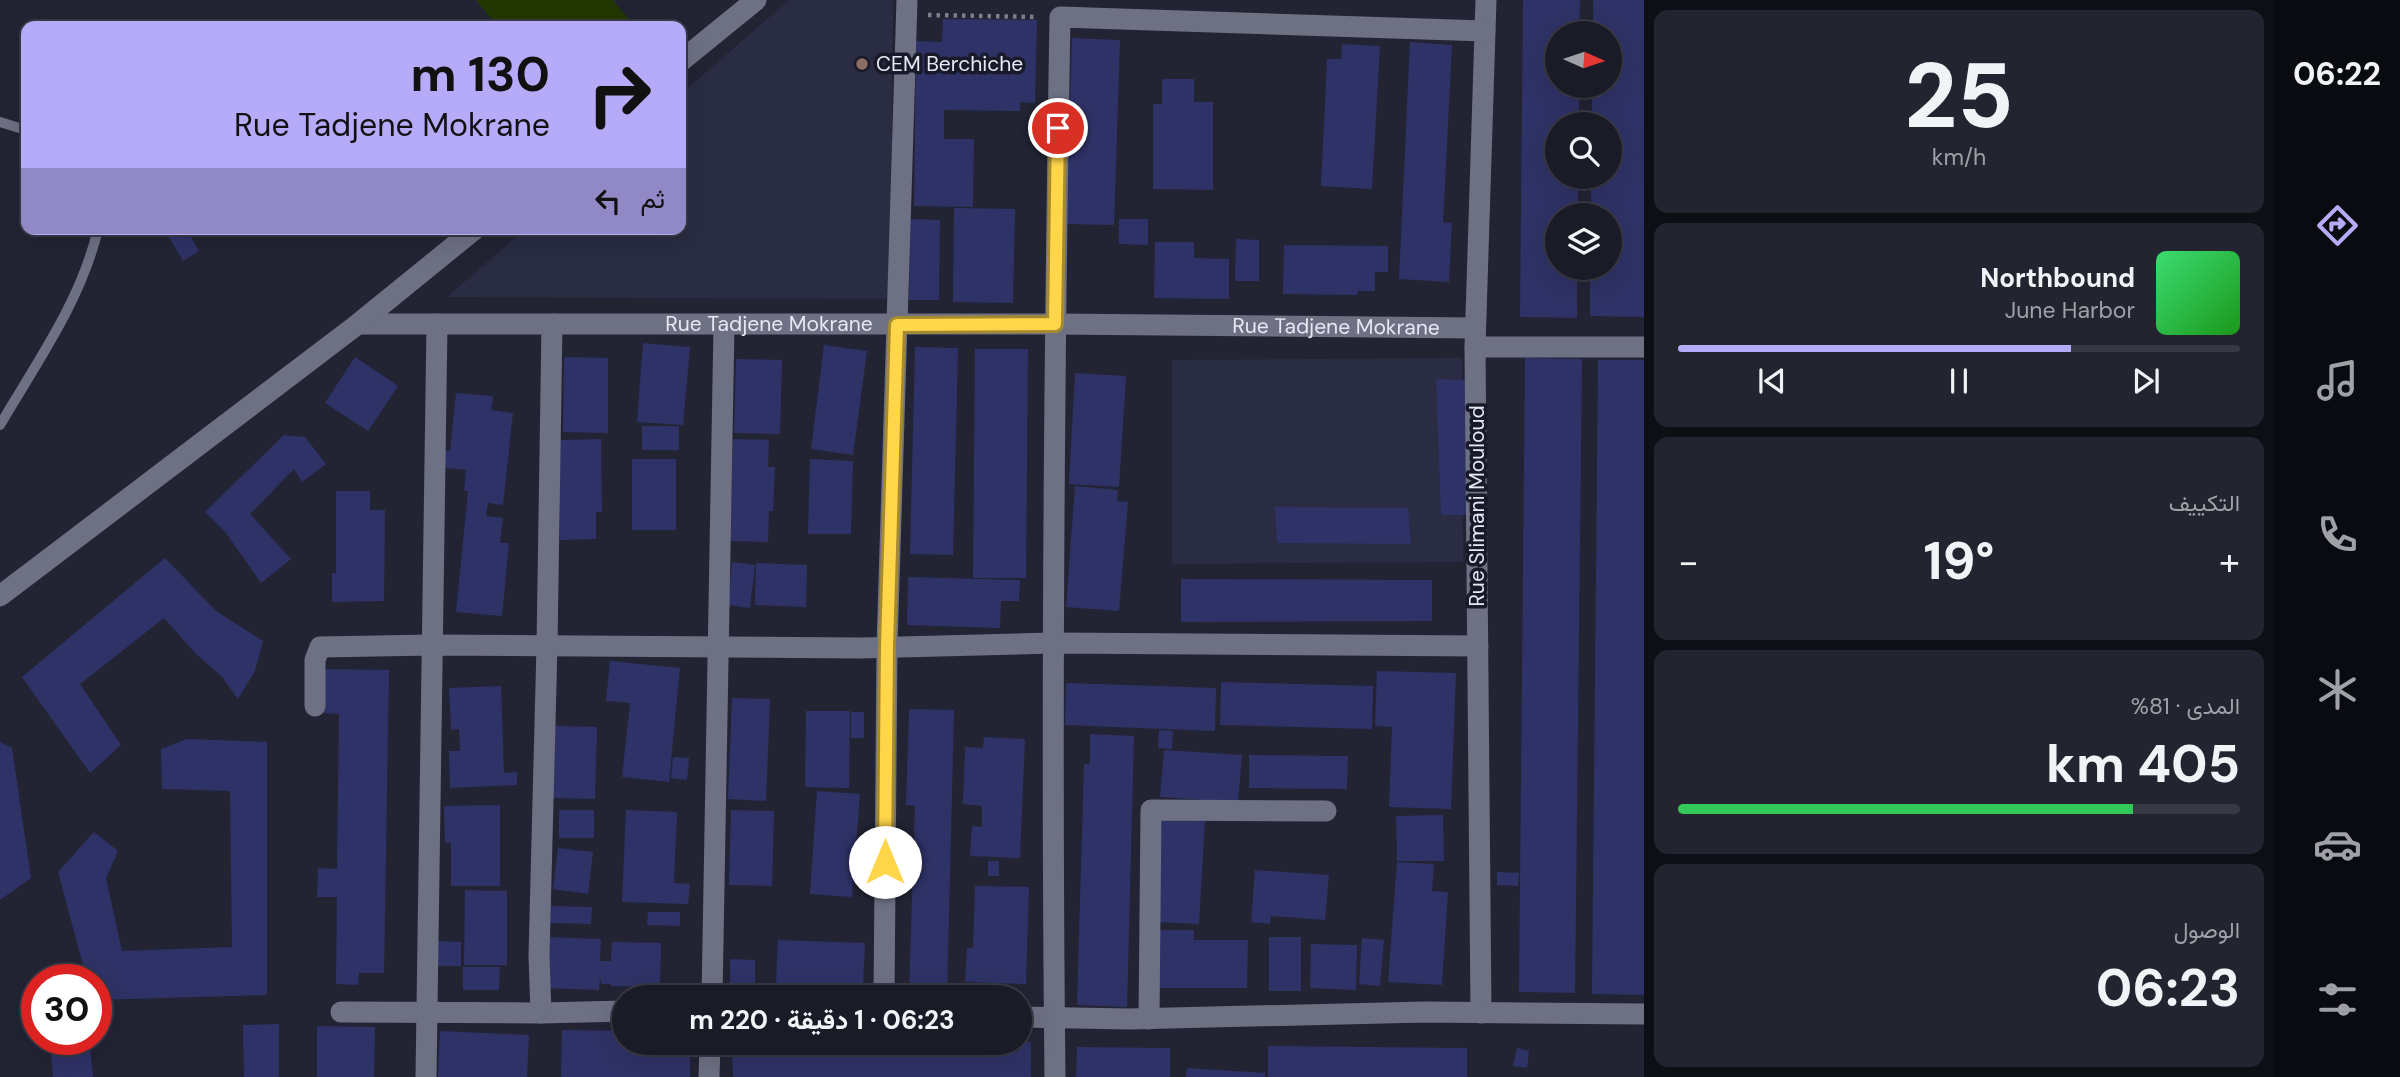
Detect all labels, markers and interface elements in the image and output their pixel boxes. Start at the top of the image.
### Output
north arrow [1545,21,1622,98]
map controls [1545,21,1622,280]
text: 25 [1904,37,2014,155]
text: 130 m [410,42,550,106]
icon: right [574,49,665,140]
place label: CEM Berchiche [876,50,1023,78]
text: 06:22 [2293,53,2381,95]
marker: CEM Berchiche [854,56,870,72]
pin [1028,98,1088,158]
text: Rue Tadjene Mokrane [234,104,550,146]
icon: arrive [1039,109,1077,147]
button: search [1545,112,1622,189]
text: km/h [1932,142,1986,172]
icon: left [589,182,627,220]
text: ثم [641,182,665,216]
icon: directions [2313,201,2362,250]
button: layers [1545,203,1622,280]
text: Northbound [1980,261,2135,295]
text: June Harbor [2005,295,2135,325]
street label: Rue Tadjene Mokrane [665,310,873,338]
street label: Rue Tadjene Mokrane [1232,312,1440,342]
icon: music [2313,356,2362,405]
icon: previous [1753,362,1791,400]
icon: pause [1940,362,1978,400]
icon: next [2127,362,2165,400]
street label: Rue Slimani Mouloud [1463,405,1491,607]
text: التكييف [2169,488,2240,518]
icon: phone [2313,510,2362,559]
text: 19° [1924,527,1994,595]
text: − [1678,537,1699,587]
text: + [2219,537,2240,587]
icon: climate [2313,665,2362,714]
text: المدى · 81% [2131,691,2240,721]
text: 405 km [2046,730,2240,798]
icon: car [2313,820,2362,869]
position arrow [848,825,922,899]
text: الوصول [2174,915,2240,945]
text: 06:23 [2096,954,2240,1022]
speed limit sign: 30 [21,964,112,1055]
icon: filters [2313,975,2362,1024]
text: 06:23 · 1 دقيقة · 220 m [689,1003,955,1037]

